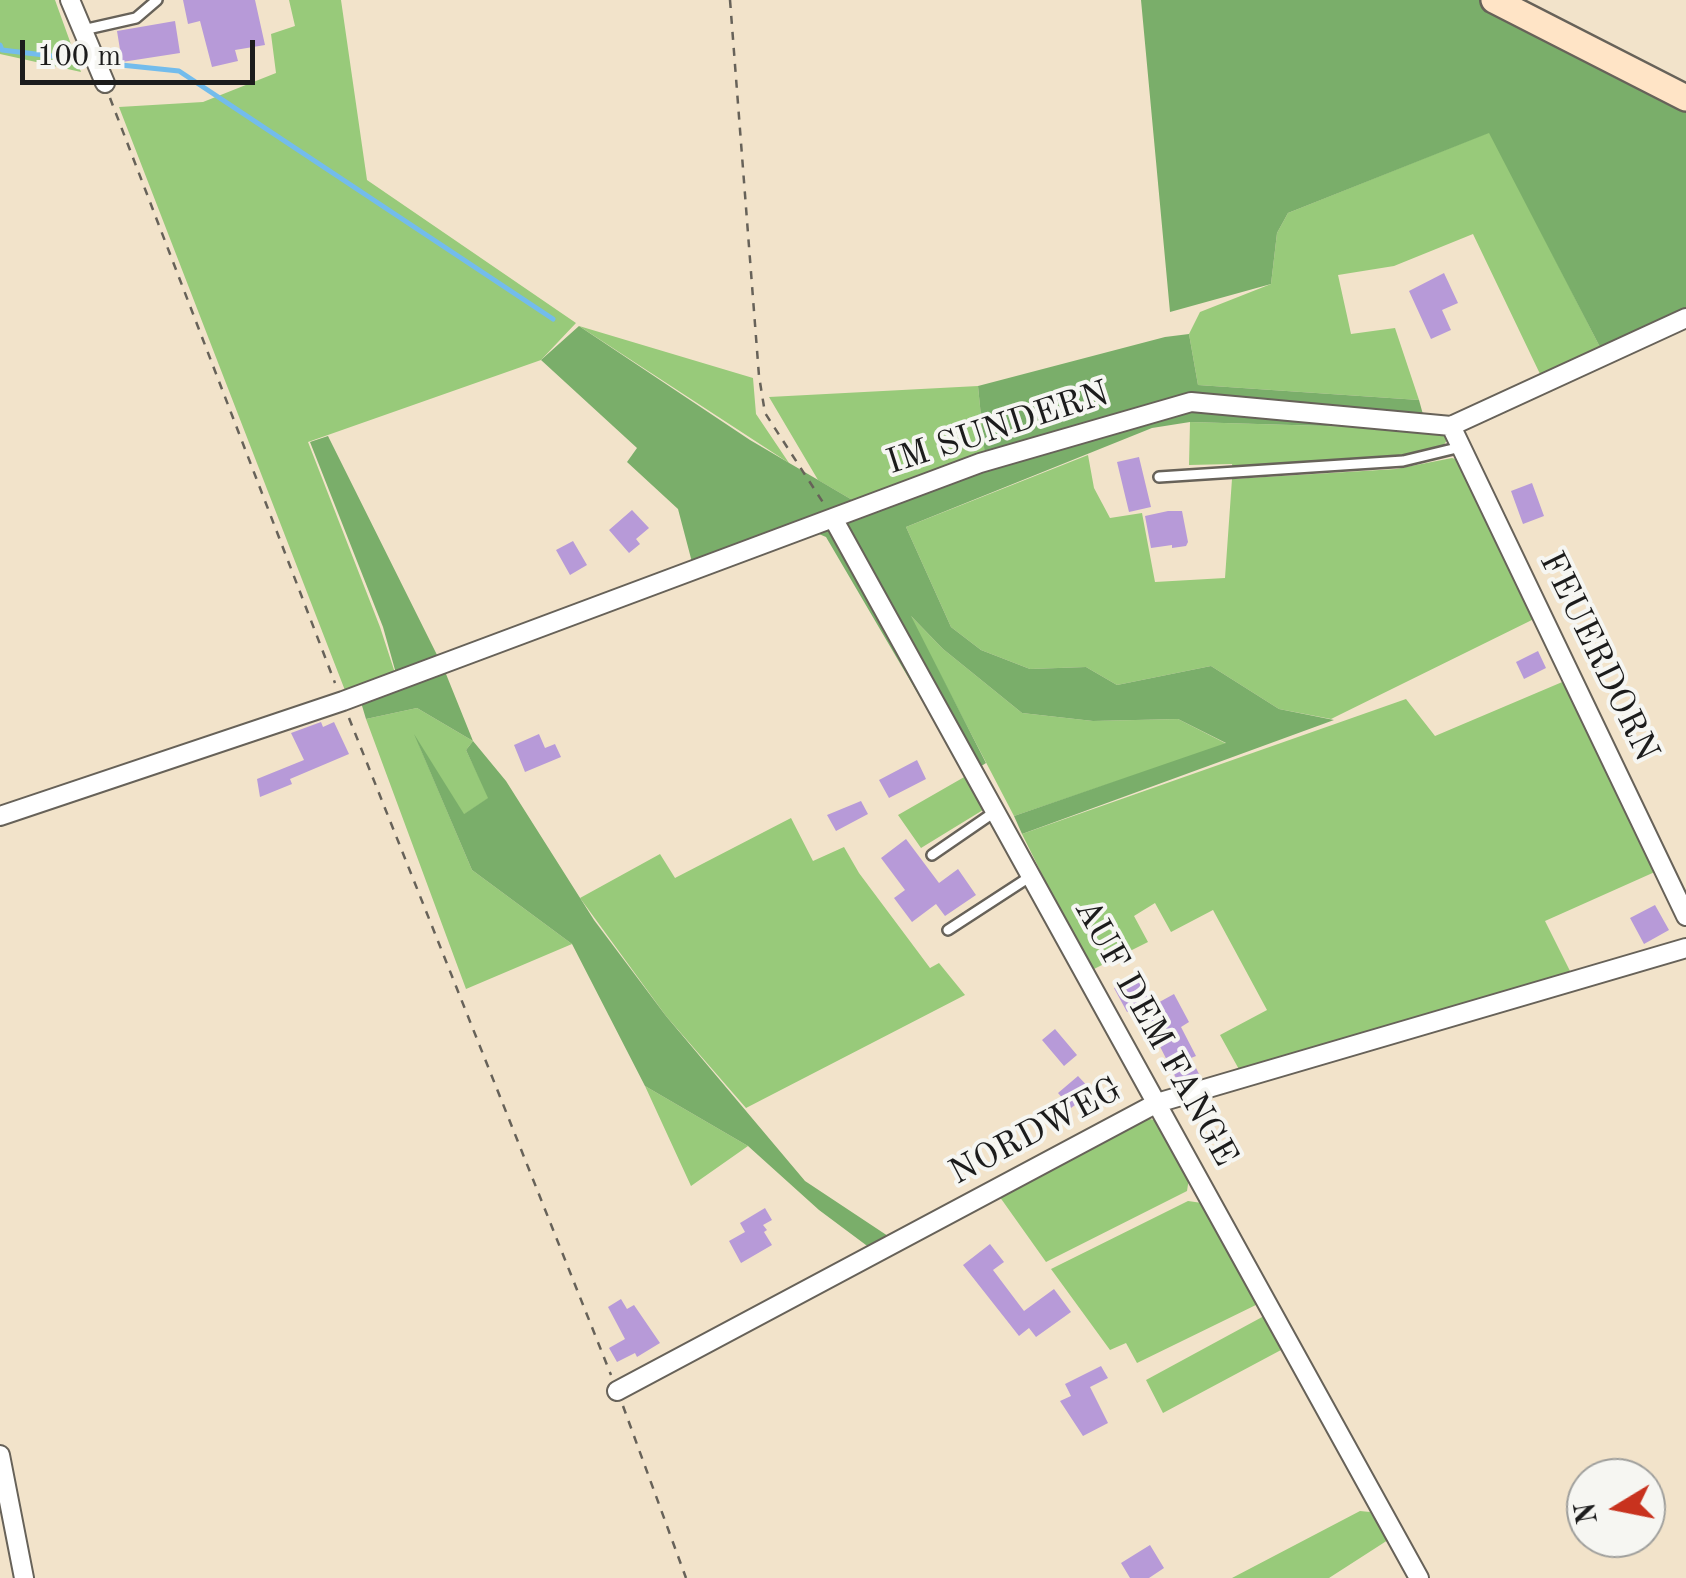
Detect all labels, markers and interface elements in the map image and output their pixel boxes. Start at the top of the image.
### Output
scale bar [25,20,260,82]
text: 100 m [37,42,121,72]
street label: IM SUNDERN [881,373,1115,485]
street label: FEUERDORN [1529,545,1667,769]
street label: AUF DEM FANGE [1064,892,1246,1174]
street label: NORDWEG [943,1069,1129,1195]
north arrow [1566,1458,1666,1558]
text: N [1573,1500,1604,1526]

